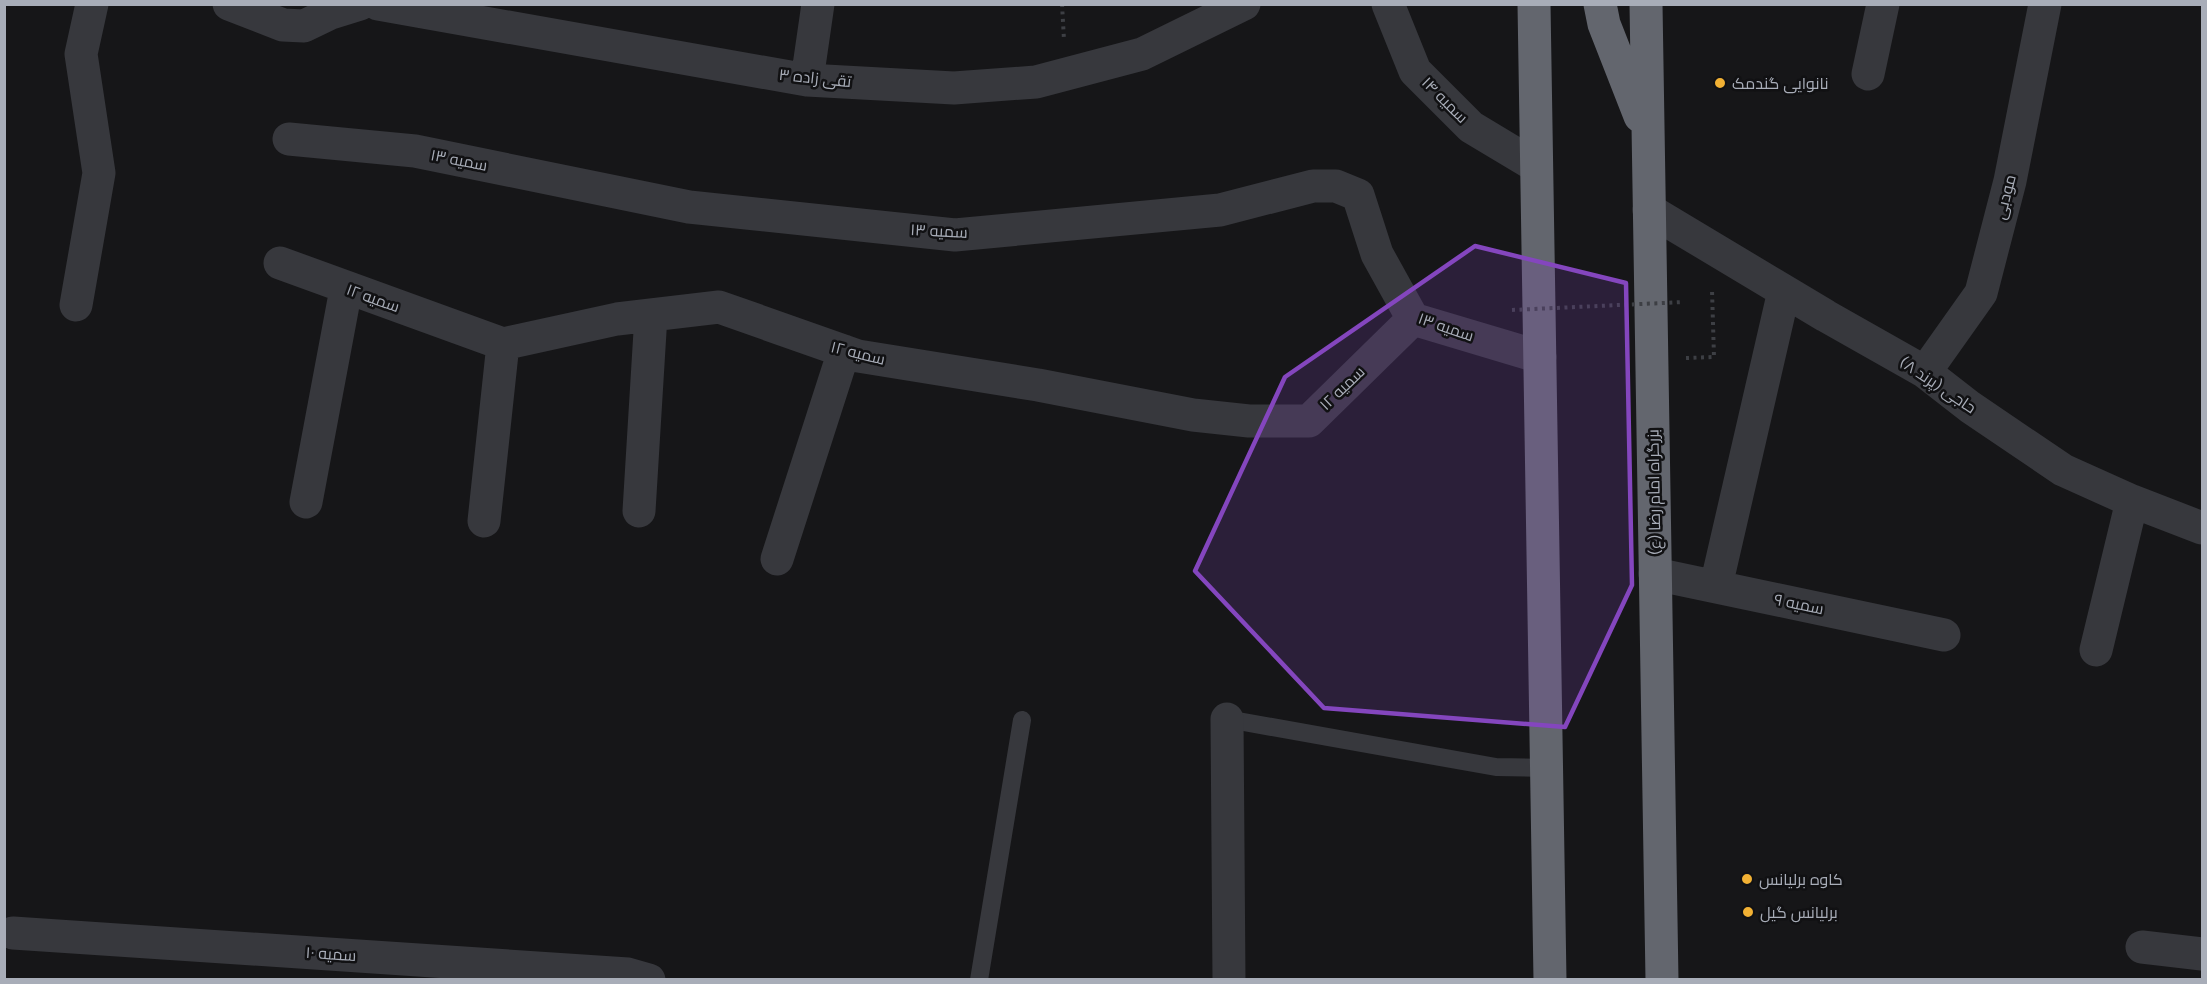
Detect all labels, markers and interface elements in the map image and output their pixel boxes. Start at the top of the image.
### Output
street label: تقی زاده ۳ [778,65,853,92]
street label: سمیه ۱۴ [1418,73,1472,127]
place label: نانوایی گندمک [1732,74,1829,94]
marker: نانوایی گندمک [1713,76,1727,90]
street label: سمیه ۱۳ [429,145,489,175]
street label: مودبی [1990,173,2021,222]
street label: سمیه ۱۳ [910,220,968,242]
street label: سمیه ۱۲ [344,280,402,316]
street label: سمیه ۱۳ [1416,309,1476,345]
street label: سمیه ۱۲ [829,337,887,369]
street label: حاجی (پرند ۸) [1895,353,1980,419]
street label: سمیه ۱۲ [1316,362,1368,414]
street label: بزرگراه امام رضا (ع) [1643,429,1667,555]
street label: سمیه ۹ [1772,589,1826,619]
place label: کاوه برلیانس [1759,870,1843,890]
marker: کاوه برلیانس [1740,872,1754,886]
place label: برلیانس گیل [1760,903,1838,923]
marker: برلیانس گیل [1741,905,1755,919]
street label: سمیه ۱۰ [305,943,357,965]

